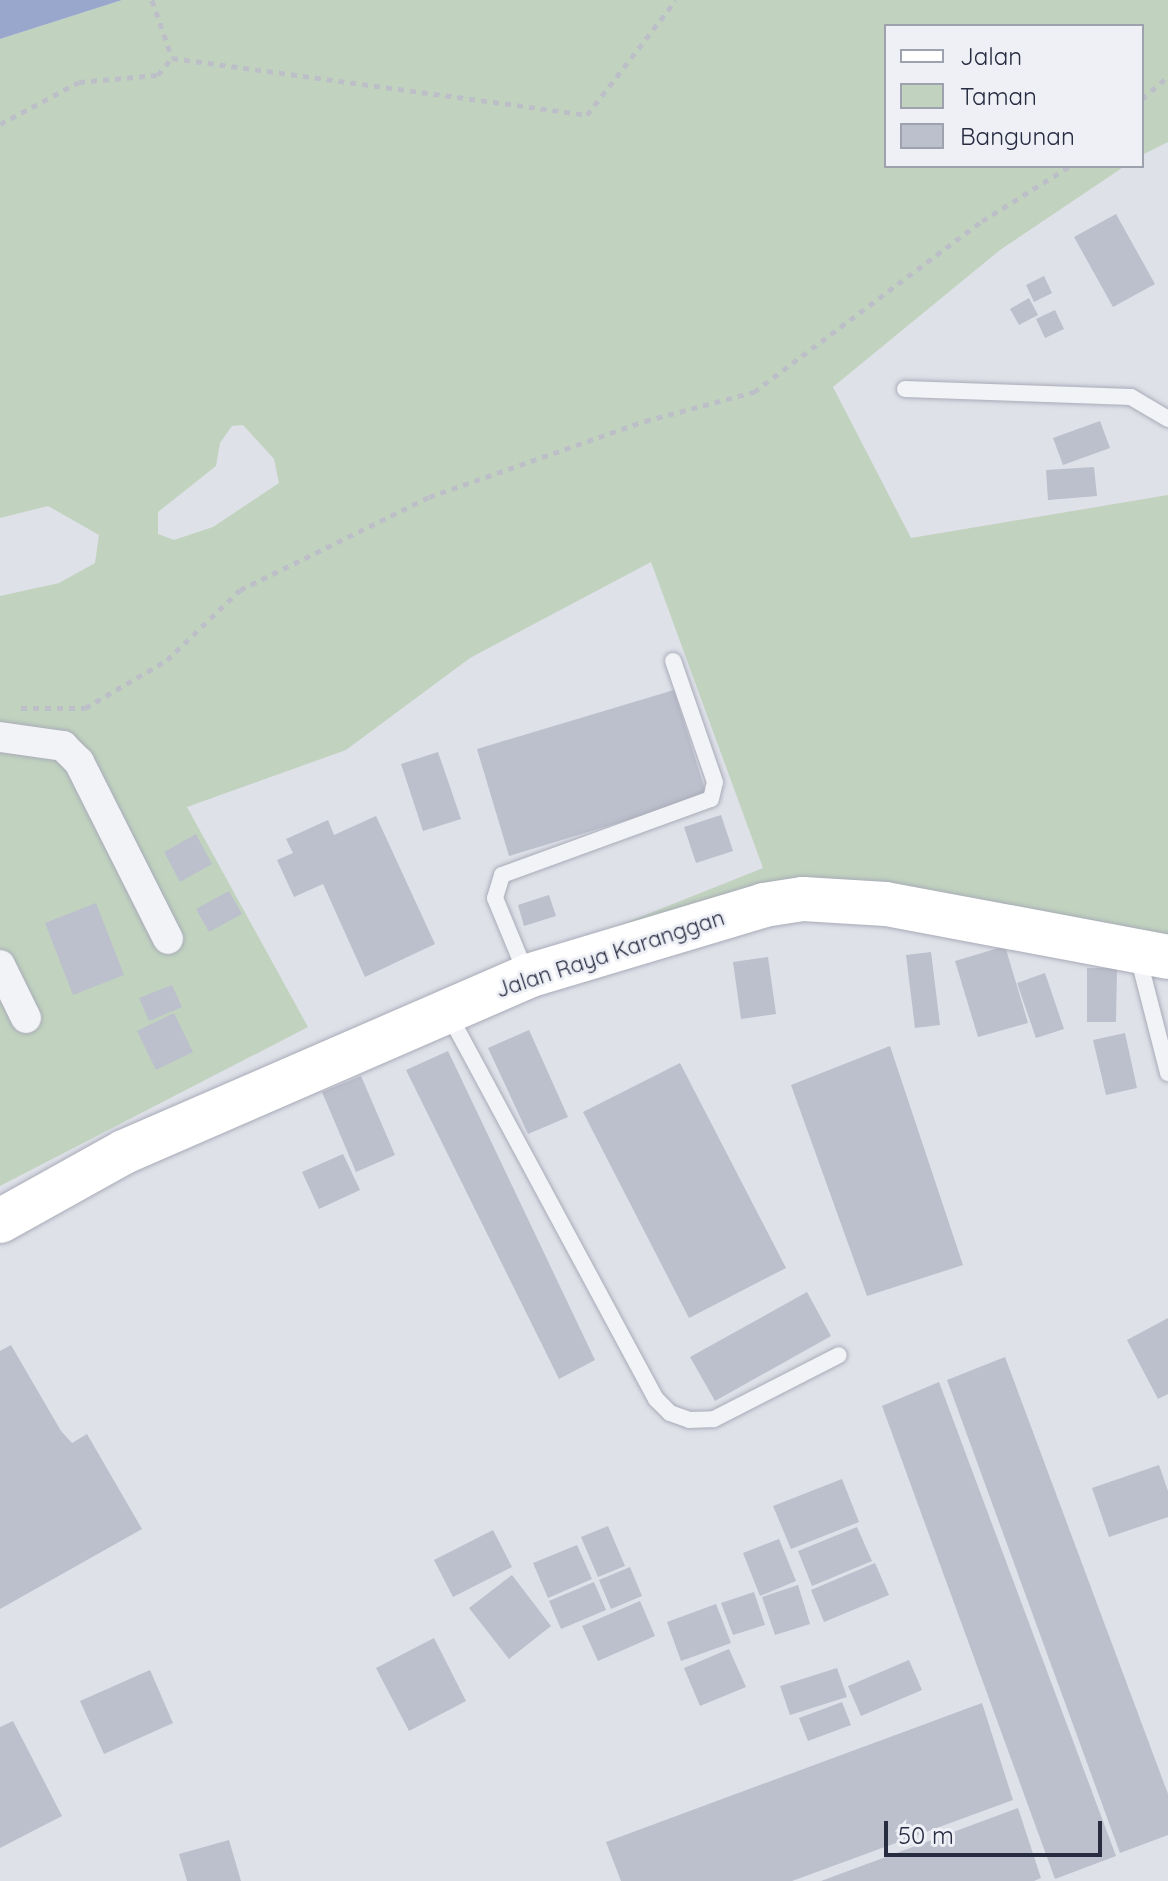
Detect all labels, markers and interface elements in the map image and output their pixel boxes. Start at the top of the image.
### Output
legend [884,24,1144,168]
text: Jalan [960,41,1022,71]
text: Taman [960,81,1037,111]
text: Bangunan [960,121,1075,151]
street label: Jalan Raya Karanggan [492,905,728,1003]
scale bar [888,1805,1106,1855]
text: 50 m [898,1820,954,1850]

